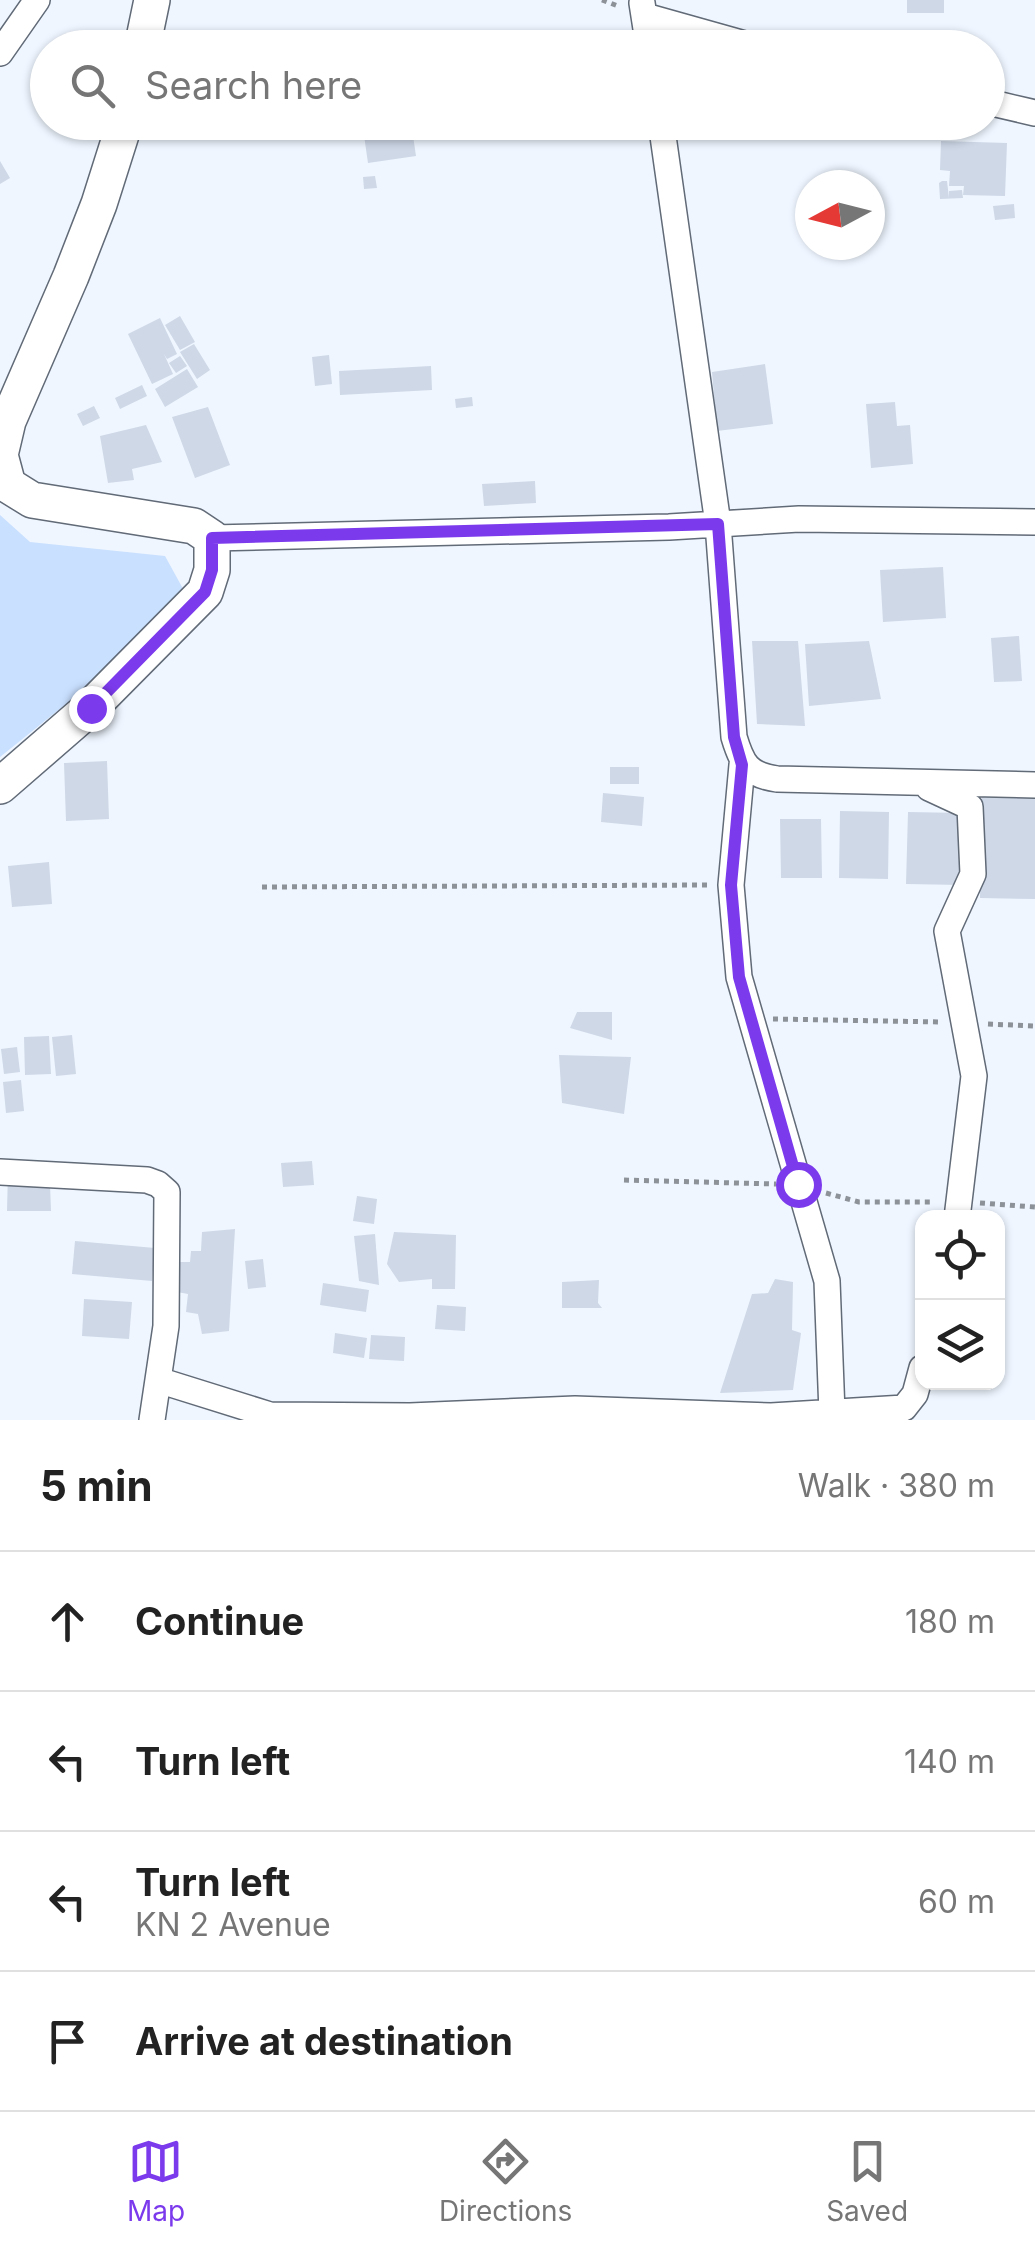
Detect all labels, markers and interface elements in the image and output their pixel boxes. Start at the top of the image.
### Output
search box [30,30,1005,140]
icon: search [65,58,120,113]
text: Search here [145,62,362,108]
north arrow [795,170,885,260]
route end [69,686,115,732]
route start [776,1162,822,1208]
map controls [915,1210,1005,1390]
button: locate [915,1210,1005,1300]
button: layers [915,1300,1005,1390]
text: 5 min [40,1460,153,1511]
text: Walk · 380 m [798,1466,995,1505]
icon: ahead [40,1594,95,1649]
text: Continue [135,1598,304,1644]
text: 180 m [905,1602,995,1641]
icon: left [40,1734,95,1789]
text: Turn left [135,1738,290,1784]
text: 140 m [904,1742,995,1781]
text: Turn left [135,1859,290,1905]
icon: left [40,1874,95,1929]
text: 60 m [918,1882,995,1921]
text: KN 2 Avenue [135,1905,331,1944]
icon: arrive [40,2014,95,2069]
text: Arrive at destination [135,2018,513,2064]
tab: Map [127,2134,185,2228]
tab: Directions [439,2134,572,2228]
tab: Saved [826,2134,908,2228]

